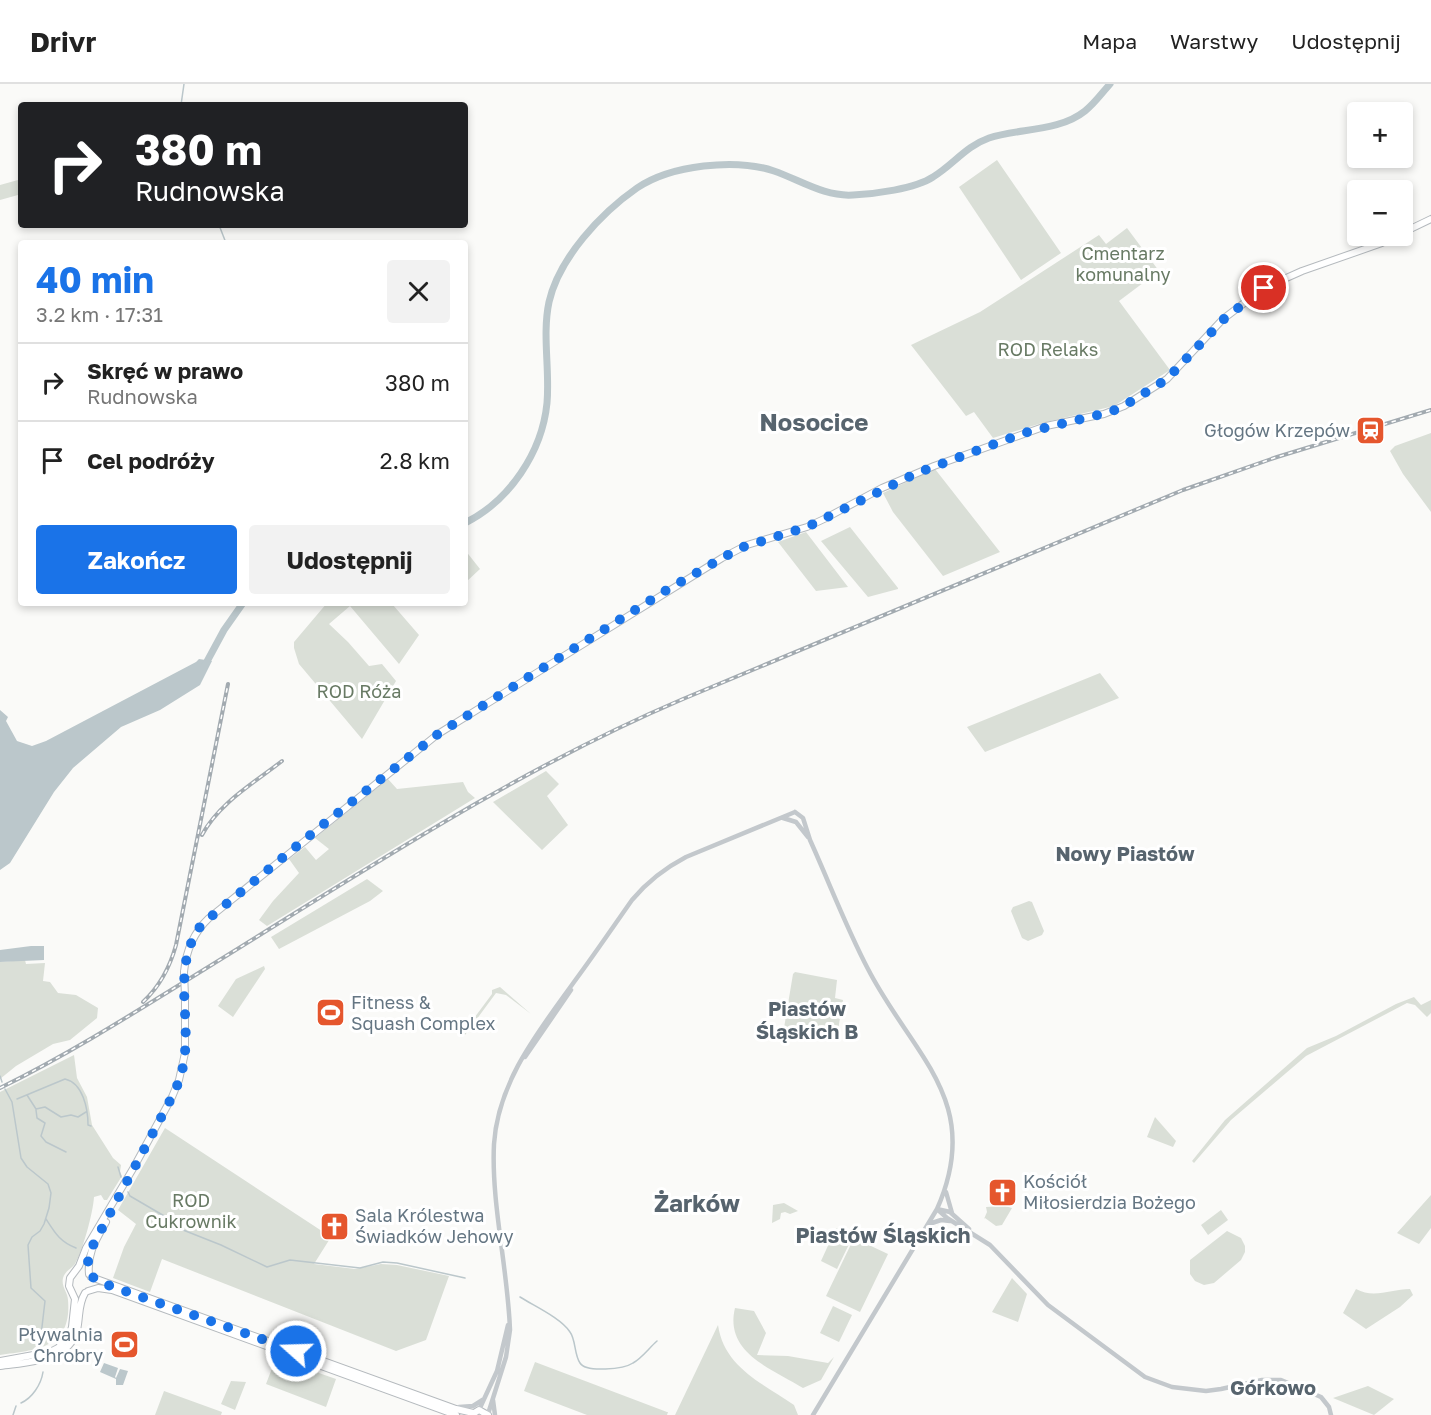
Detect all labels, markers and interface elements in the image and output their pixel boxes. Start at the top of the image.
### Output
text: Drivr [30,25,96,58]
text: Mapa [1082,28,1137,54]
text: Warstwy [1170,28,1258,54]
text: Udostępnij [1291,28,1401,54]
map controls [1347,102,1413,246]
button: + [1347,102,1413,168]
text: 380 m [135,124,262,174]
icon: right [36,126,114,204]
text: Rudnowska [135,175,285,207]
button: − [1347,180,1413,246]
park label: Cmentarz komunalny [1075,242,1171,285]
text: 40 min [36,258,154,301]
button: close [387,260,450,323]
pin [1238,262,1289,313]
icon: arrive [1247,271,1280,304]
text: 3.2 km · 17:31 [36,302,163,326]
park label: ROD Relaks [998,338,1098,360]
text: Skręć w prawo [87,357,243,384]
icon: right [36,366,69,399]
text: 380 m [385,369,450,396]
text: Rudnowska [87,384,198,408]
district label: Nosocice [760,407,868,436]
station icon: Głogów Krzepów [1355,415,1387,447]
place label: Głogów Krzepów [1204,419,1350,441]
icon: arrive [36,444,69,477]
text: Cel podróży [87,447,215,474]
text: 2.8 km [380,447,450,474]
button: Zakończ [36,525,237,594]
button: Udostępnij [249,525,450,594]
park label: ROD Róża [317,680,401,702]
district label: Nowy Piastów [1055,841,1195,865]
place label: Fitness & Squash Complex [351,991,495,1034]
district label: Piastów Śląskich B [756,996,858,1043]
sports icon: Fitness & Squash Complex [314,997,346,1029]
place label: Kościół Miłosierdzia Bożego [1023,1170,1196,1213]
church icon: Kościół Miłosierdzia Bożego [986,1176,1018,1208]
district label: Żarków [654,1188,740,1217]
park label: ROD Cukrownik [145,1189,237,1232]
place label: Sala Królestwa Świadków Jehowy [355,1204,514,1247]
church icon: Sala Królestwa Świadków Jehowy [318,1210,350,1242]
district label: Piastów Śląskich [796,1222,971,1248]
position arrow [264,1319,328,1383]
place label: Pływalnia Chrobry [18,1323,103,1366]
sports icon: Pływalnia Chrobry [108,1329,140,1361]
district label: Górkowo [1230,1375,1316,1399]

